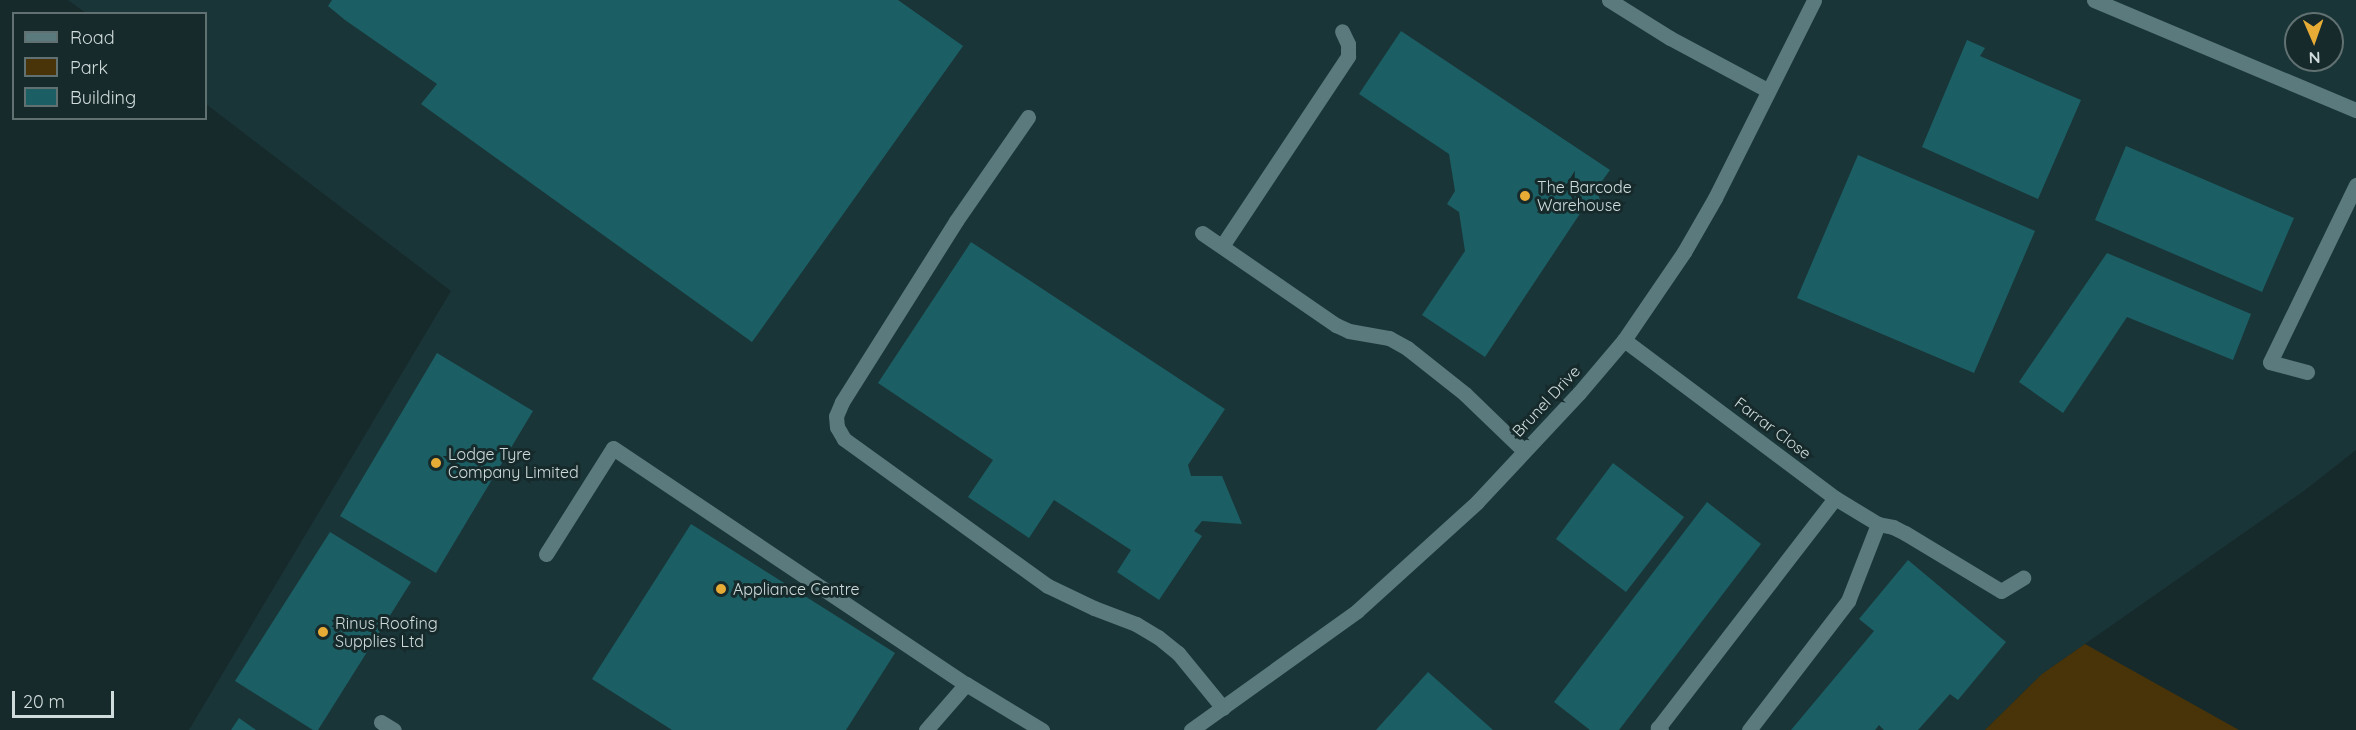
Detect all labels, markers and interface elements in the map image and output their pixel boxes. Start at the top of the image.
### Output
legend [12,12,207,120]
north arrow [2284,12,2344,72]
text: Road [70,26,115,49]
text: N [2308,48,2321,68]
text: Park [70,56,108,79]
text: Building [70,86,136,109]
place label: The Barcode Warehouse [1537,177,1632,215]
marker: The Barcode Warehouse [1518,189,1532,203]
street label: Brunel Drive [1508,361,1584,441]
street label: Farrar Close [1731,393,1815,463]
place label: Lodge Tyre Company Limited [448,444,579,482]
marker: Lodge Tyre Company Limited [429,456,443,470]
place label: Appliance Centre [733,579,859,599]
marker: Appliance Centre [714,582,728,596]
place label: Rinus Roofing Supplies Ltd [335,613,438,651]
marker: Rinus Roofing Supplies Ltd [316,625,330,639]
scale bar [15,679,117,717]
text: 20 m [23,690,65,713]

